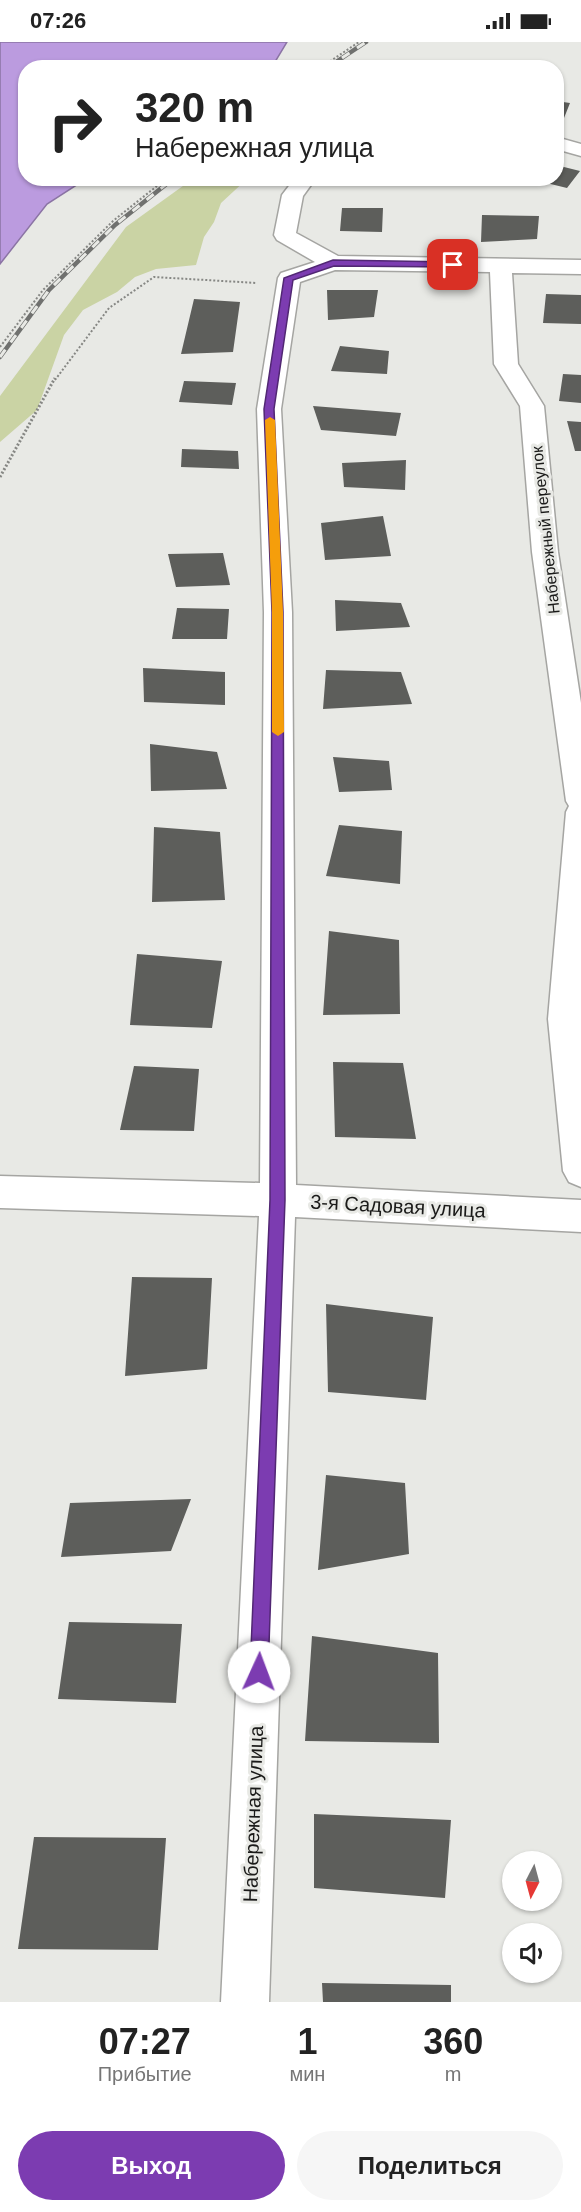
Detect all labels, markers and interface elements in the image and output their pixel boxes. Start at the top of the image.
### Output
text: 07:26 [30,8,86,33]
icon: right [36,84,114,162]
text: 320 m [135,84,254,131]
text: Набережная улица [135,133,374,163]
pin [427,239,478,290]
icon: arrive [436,248,469,281]
street label: Набережный переулок [528,444,563,615]
street label: 3-я Садовая улица [310,1190,487,1222]
position arrow [227,1640,291,1704]
street label: Набережная улица [239,1724,267,1903]
north arrow [502,1851,562,1911]
map controls [502,1851,562,1983]
button: sound [502,1923,562,1983]
text: 07:27 [99,2021,191,2062]
text: 1 [297,2021,317,2062]
text: 360 [423,2021,483,2062]
text: Прибытие [98,2063,192,2085]
text: мин [289,2063,325,2085]
text: m [445,2063,462,2085]
button: Выход [18,2131,285,2200]
button: Поделиться [297,2131,563,2200]

